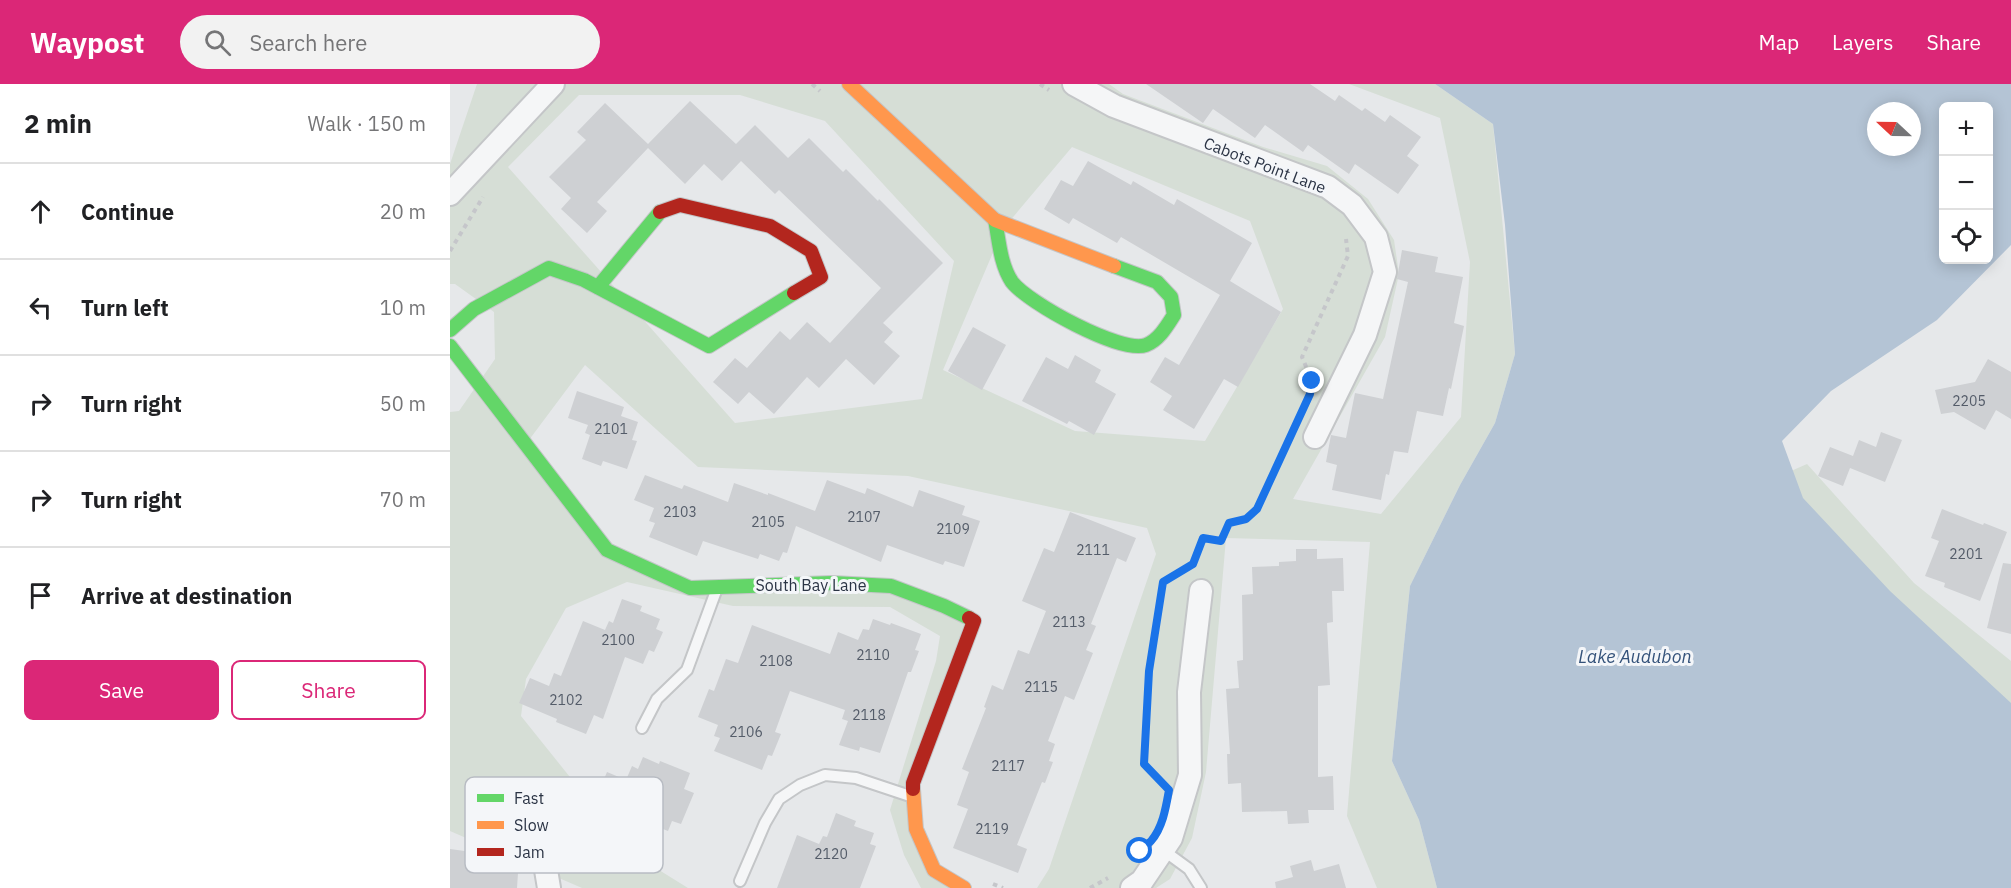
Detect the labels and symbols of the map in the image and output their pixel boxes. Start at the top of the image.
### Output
north arrow [1867,102,1921,156]
street label: Cabots Point Lane [1201,133,1329,198]
route end [1298,367,1324,393]
house number: 2205 [1952,392,1986,410]
house number: 2101 [594,420,628,438]
house number: 2103 [663,503,697,521]
house number: 2107 [847,508,881,526]
house number: 2105 [751,513,785,531]
house number: 2109 [936,520,970,538]
house number: 2111 [1076,541,1110,559]
house number: 2201 [1949,545,1983,563]
street label: South Bay Lane [756,575,867,595]
house number: 2113 [1052,613,1086,631]
house number: 2100 [601,631,635,649]
water label: Lake Audubon [1578,645,1692,668]
house number: 2110 [856,646,890,664]
house number: 2108 [759,652,793,670]
house number: 2115 [1024,678,1058,696]
house number: 2102 [549,691,583,709]
house number: 2118 [852,706,886,724]
house number: 2106 [729,723,763,741]
house number: 2117 [991,757,1025,775]
legend [465,777,663,873]
text: Fast [514,788,544,808]
text: Slow [514,815,549,835]
house number: 2119 [975,820,1009,838]
route start [1126,837,1152,863]
text: Jam [514,842,545,862]
house number: 2120 [814,845,848,863]

